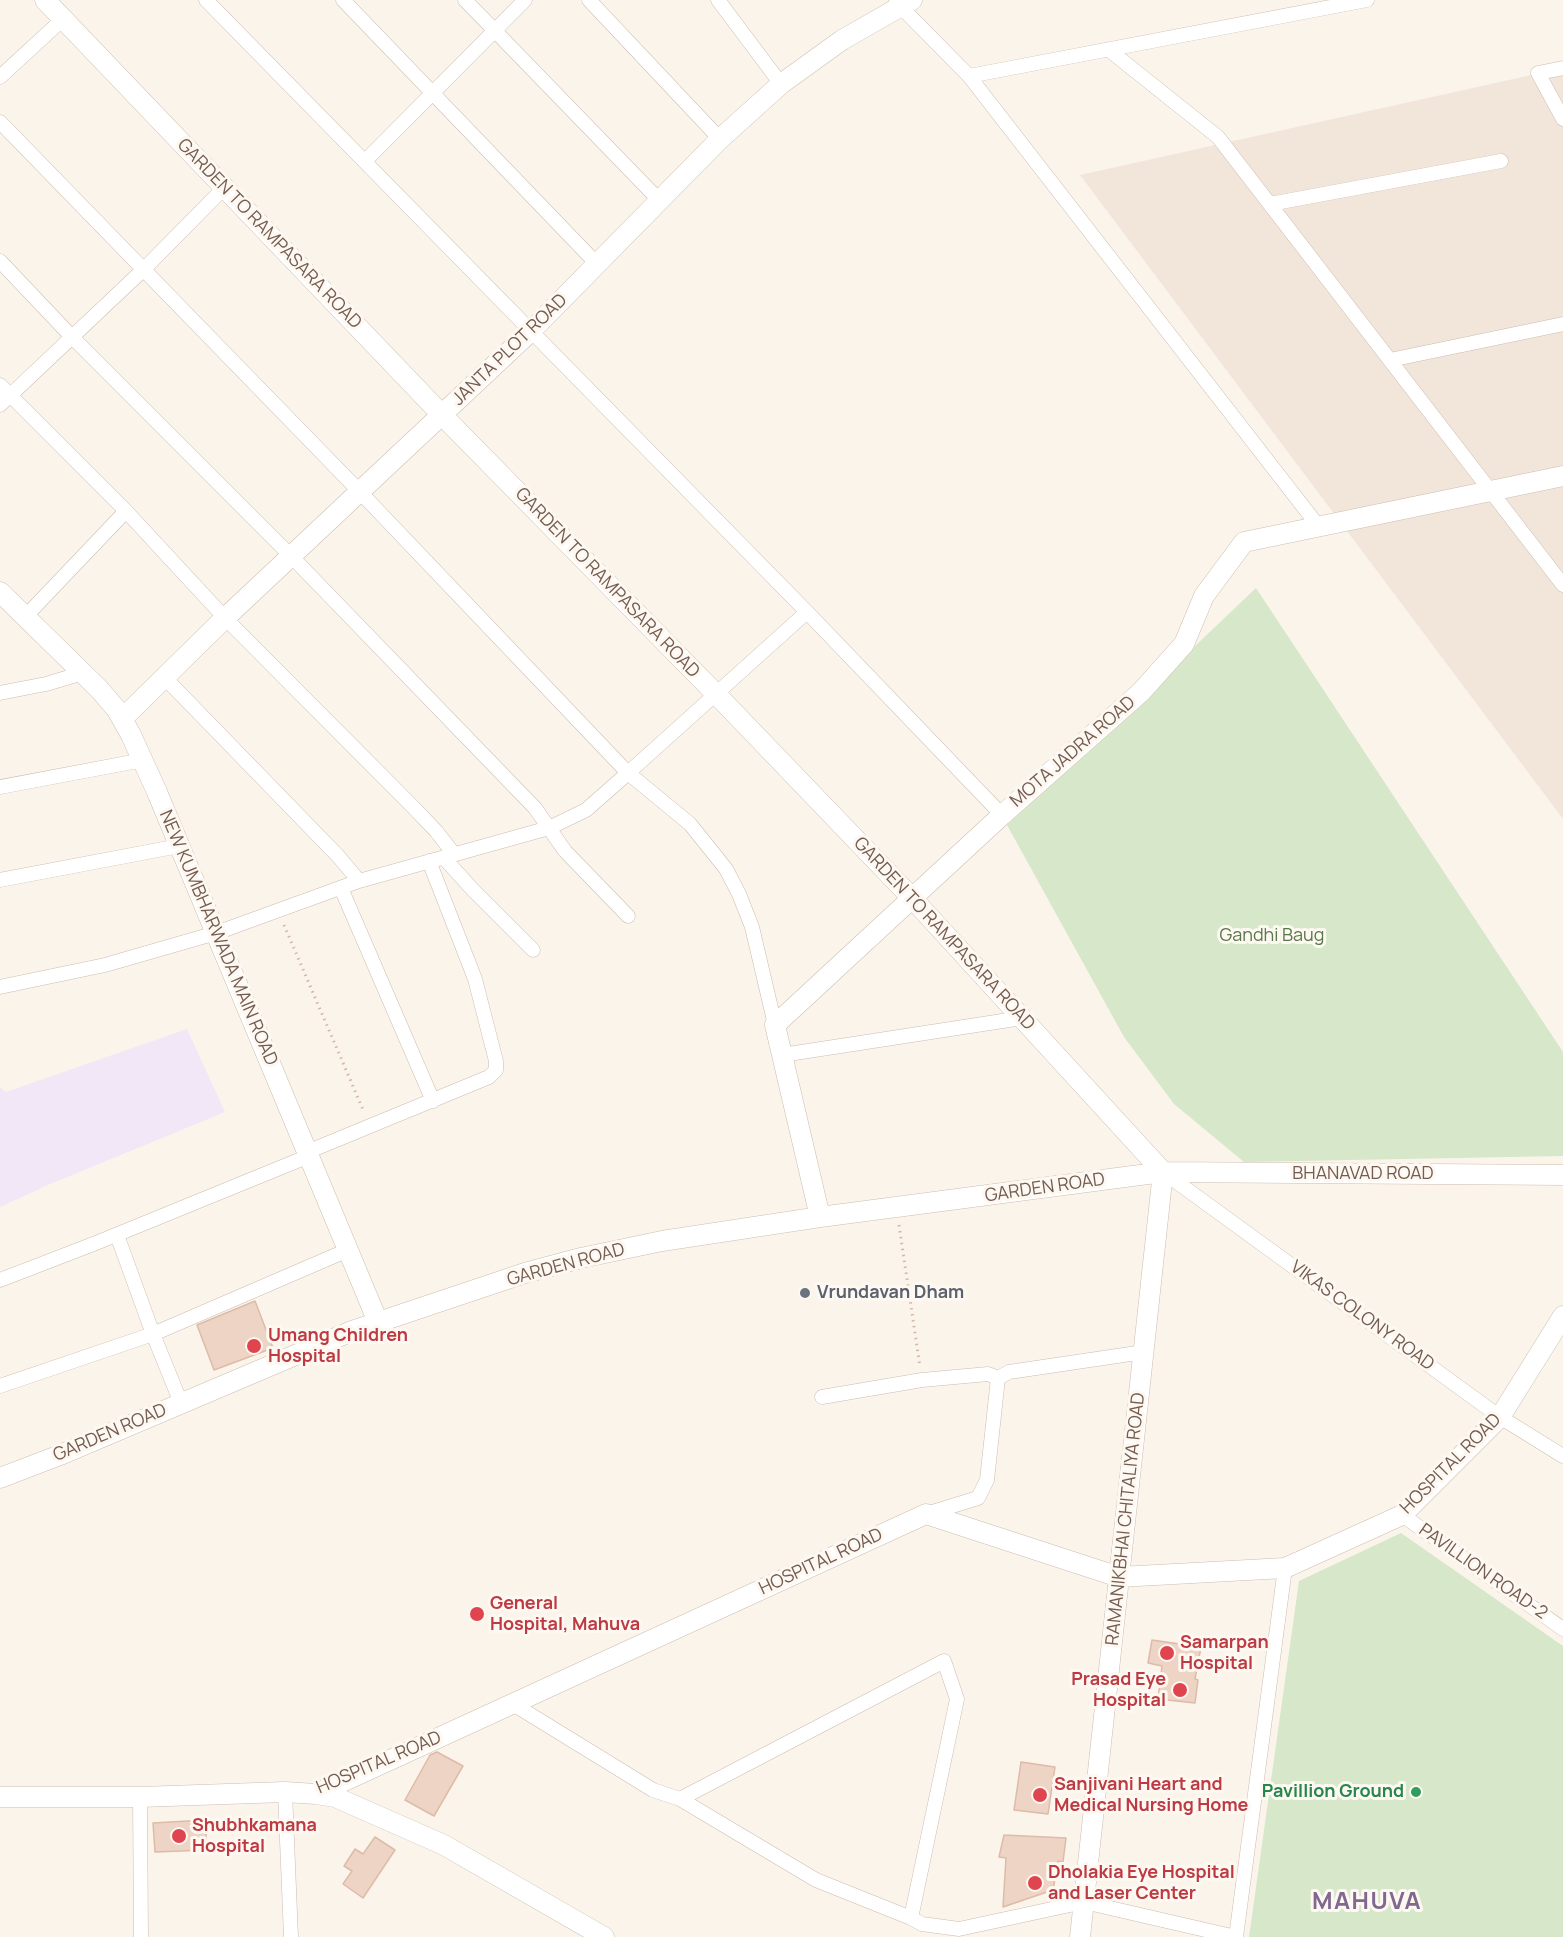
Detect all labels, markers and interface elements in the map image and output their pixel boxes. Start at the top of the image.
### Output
street label: GARDEN TO RAMPASARA ROAD [172,134,366,334]
street label: JANTA PLOT ROAD [448,290,572,410]
street label: GARDEN TO RAMPASARA ROAD [510,483,704,683]
street label: MOTA JADRA ROAD [1006,692,1140,812]
street label: NEW KUMBHARWADA MAIN ROAD [154,807,282,1069]
street label: GARDEN TO RAMPASARA ROAD [849,833,1039,1035]
park label: Gandhi Baug [1220,925,1324,947]
street label: BHANAVAD ROAD [1292,1163,1434,1185]
street label: GARDEN ROAD [984,1169,1106,1207]
street label: GARDEN ROAD [505,1239,627,1291]
street label: VIKAS COLONY ROAD [1286,1257,1438,1375]
place label: Vrundavan Dham [817,1282,964,1304]
marker: Vrundavan Dham [798,1286,812,1300]
place label: Umang Children Hospital [268,1325,408,1368]
marker: Umang Children Hospital [245,1337,263,1355]
street label: RAMANIKBHAI CHITALIYA ROAD [1102,1391,1150,1647]
street label: GARDEN ROAD [50,1399,170,1467]
street label: HOSPITAL ROAD [1396,1409,1506,1519]
street label: PAVILLION ROAD-2 [1415,1520,1551,1624]
street label: HOSPITAL ROAD [756,1524,886,1600]
place label: General Hospital, Mahuva [490,1593,640,1636]
marker: General Hospital, Mahuva [468,1605,486,1623]
place label: Samarpan Hospital [1180,1632,1269,1674]
marker: Samarpan Hospital [1158,1644,1176,1662]
place label: Prasad Eye Hospital [1071,1669,1166,1712]
marker: Prasad Eye Hospital [1171,1681,1189,1699]
street label: HOSPITAL ROAD [313,1727,445,1799]
place label: Sanjivani Heart and Medical Nursing Home [1054,1774,1248,1816]
place label: Pavillion Ground [1262,1781,1404,1803]
marker: Pavillion Ground [1409,1785,1423,1799]
marker: Sanjivani Heart and Medical Nursing Home [1031,1786,1049,1804]
place label: Shubhkamana Hospital [192,1815,317,1858]
marker: Shubhkamana Hospital [170,1827,188,1845]
place label: Dholakia Eye Hospital and Laser Center [1048,1862,1235,1904]
marker: Dholakia Eye Hospital and Laser Center [1026,1874,1044,1892]
district label: MAHUVA [1312,1888,1422,1916]

